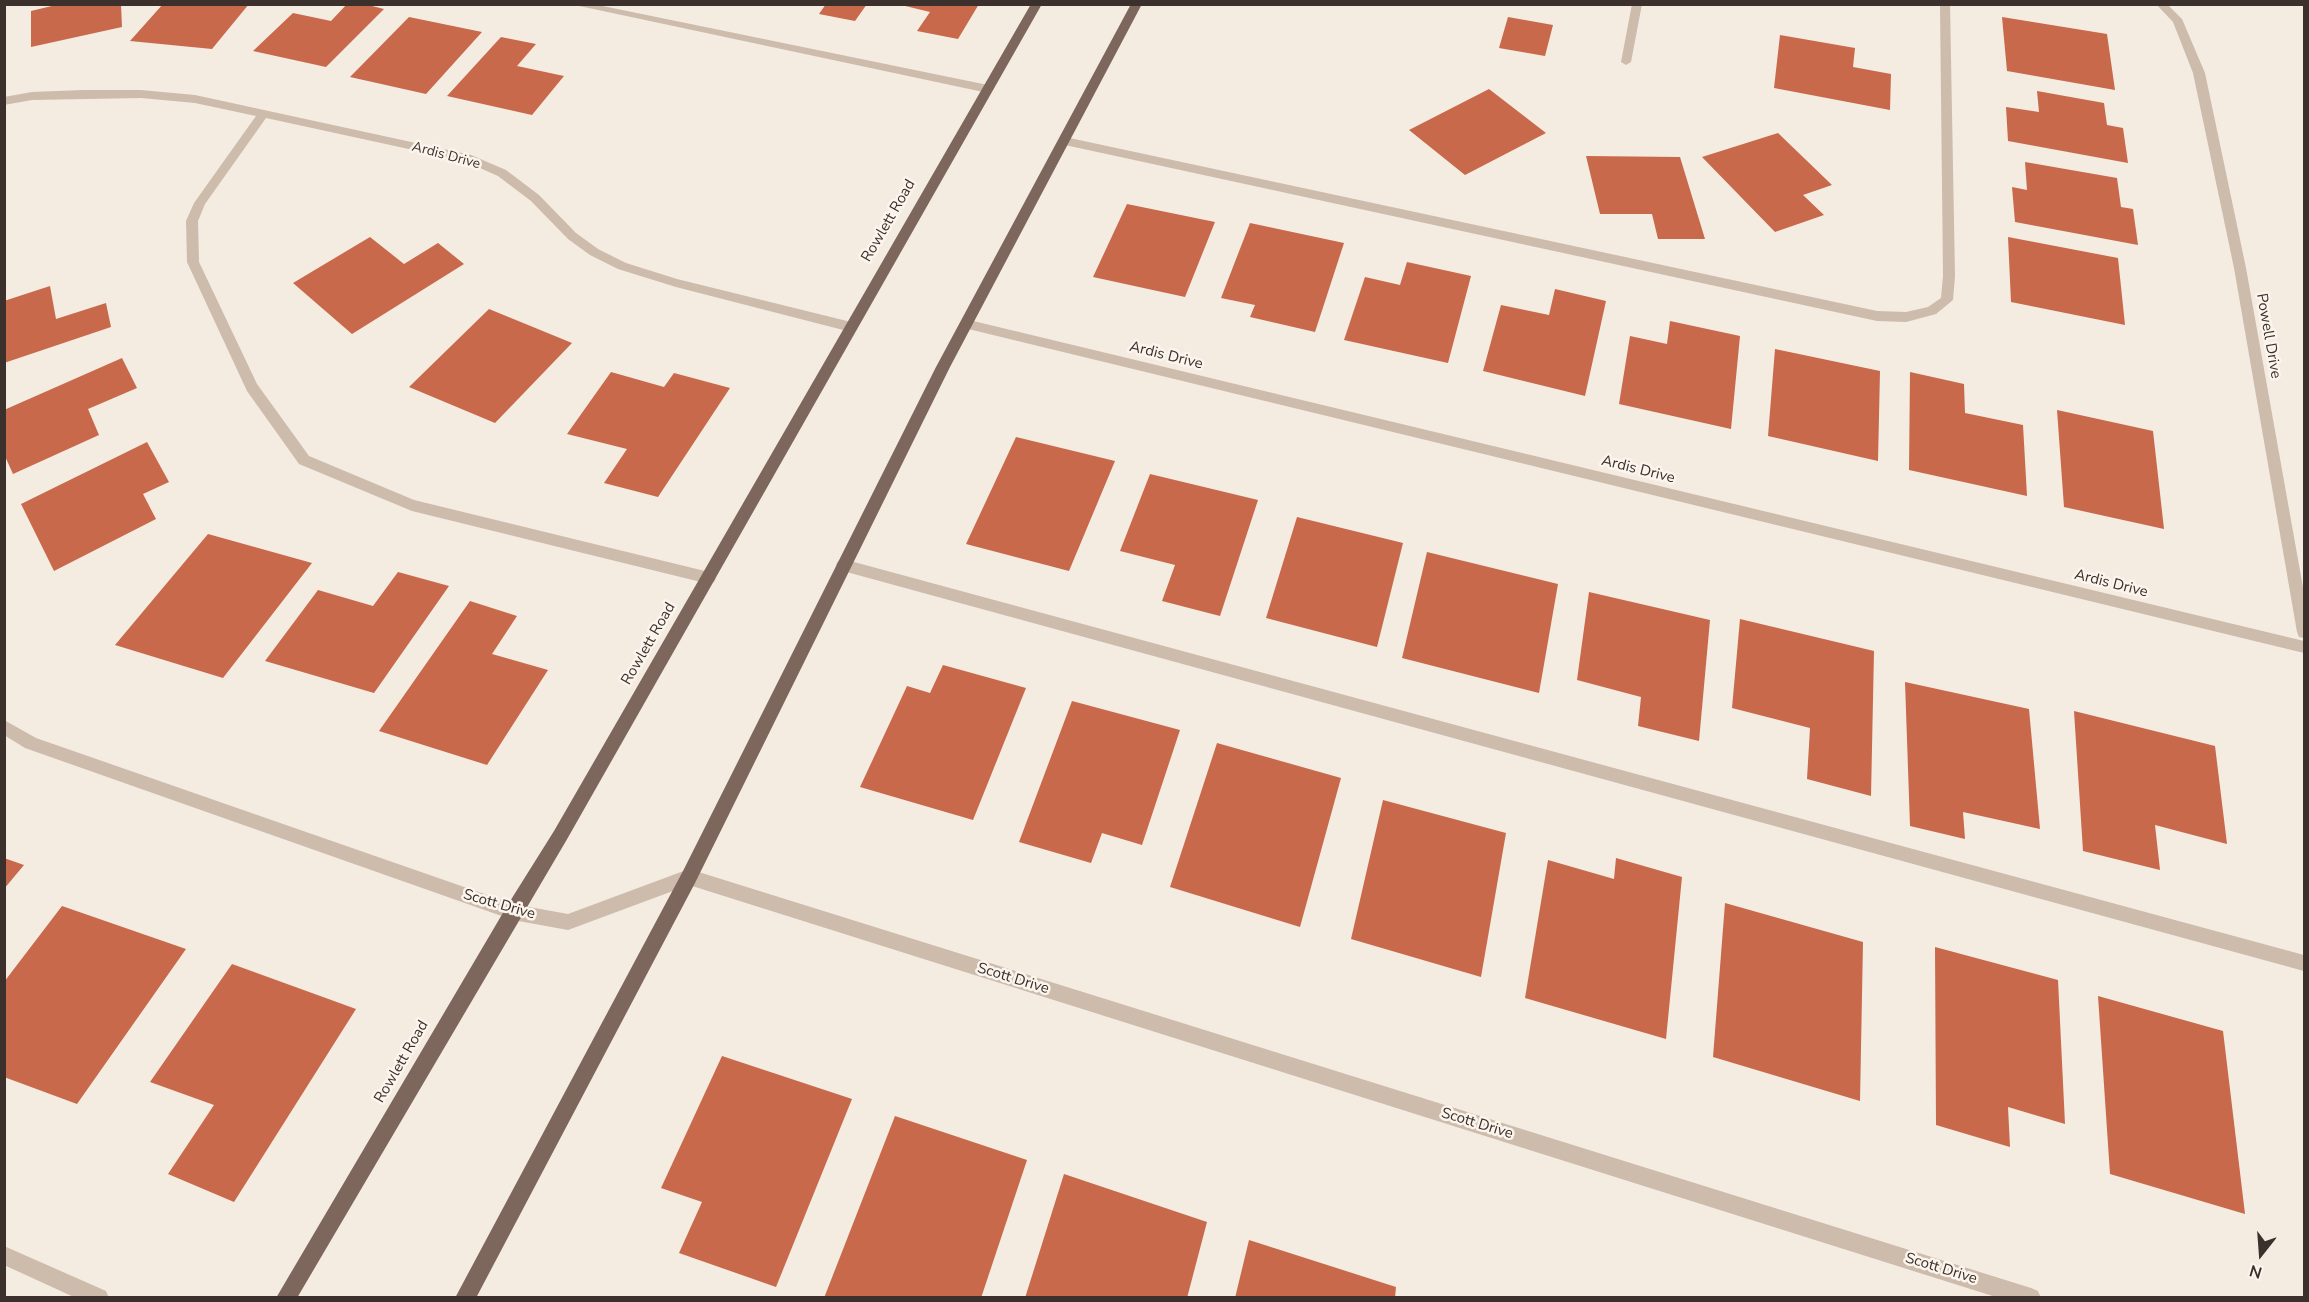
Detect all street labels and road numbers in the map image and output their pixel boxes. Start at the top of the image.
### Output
street label: Ardis Drive [410,139,482,173]
street label: Rowlett Road [858,177,920,265]
street label: Powell Drive [2252,292,2284,380]
street label: Ardis Drive [1127,338,1205,374]
street label: Ardis Drive [1599,452,1677,488]
street label: Ardis Drive [2072,566,2150,602]
street label: Rowlett Road [618,600,680,688]
street label: Scott Drive [461,886,537,924]
street label: Scott Drive [975,960,1051,998]
street label: Rowlett Road [371,1018,433,1106]
street label: Scott Drive [1439,1105,1515,1143]
street label: Scott Drive [1903,1250,1979,1288]

